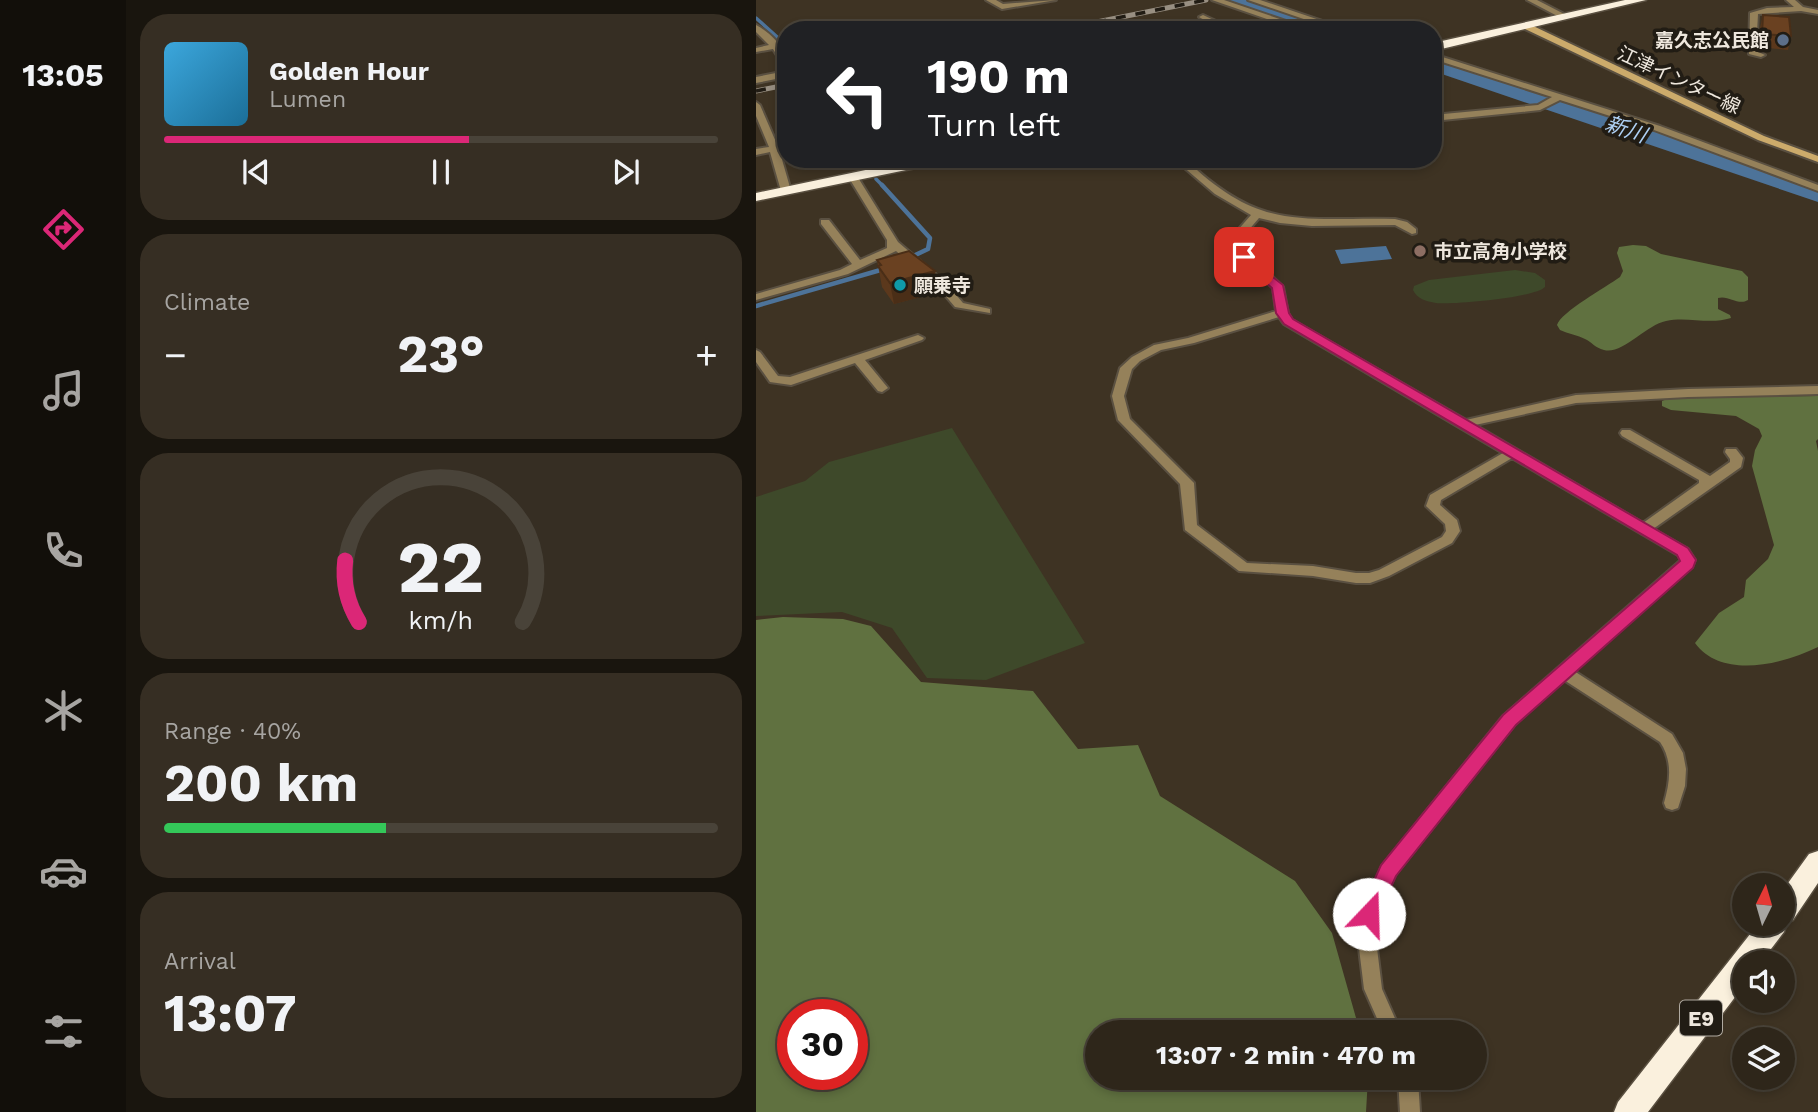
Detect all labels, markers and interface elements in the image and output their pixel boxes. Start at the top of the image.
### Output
place label: 嘉久志公民館 [1655,29,1769,52]
marker: 嘉久志公民館 [1775,32,1791,48]
street label: 江津インター線 [1614,41,1744,119]
text: 190 m [927,47,1070,105]
icon: left [812,49,903,140]
text: 13:05 [22,56,104,94]
text: Golden Hour [269,56,429,86]
text: Lumen [269,86,346,113]
text: Turn left [927,106,1060,144]
water label: 新川 [1602,110,1652,148]
icon: previous [237,153,275,191]
icon: pause [422,153,460,191]
icon: next [607,153,645,191]
icon: directions [39,205,88,254]
pin [1214,227,1274,287]
icon: arrive [1225,238,1263,276]
place label: 市立高角小学校 [1434,240,1567,263]
marker: 市立高角小学校 [1412,243,1428,259]
place label: 願乗寺 [914,274,971,297]
marker: 願乗寺 [892,277,908,293]
text: Climate [164,289,250,316]
text: 23° [397,324,485,385]
text: − [164,333,187,377]
text: + [695,333,718,377]
icon: music [39,366,88,415]
text: 22 [398,524,484,610]
icon: phone [39,526,88,575]
text: km/h [409,606,473,635]
icon: climate [39,686,88,735]
text: Range · 40% [164,718,301,745]
text: 200 km [164,753,358,814]
icon: car [39,847,88,896]
north arrow [1732,873,1796,936]
map controls [1732,873,1795,1090]
position arrow [1332,877,1406,951]
text: Arrival [164,948,236,975]
button: sound [1732,950,1795,1013]
text: 13:07 [164,983,297,1044]
speed limit sign: 30 [777,999,868,1090]
road number: E9 [1680,1000,1722,1036]
icon: filters [39,1007,88,1056]
button: layers [1732,1027,1795,1090]
text: 13:07 · 2 min · 470 m [1156,1040,1416,1070]

